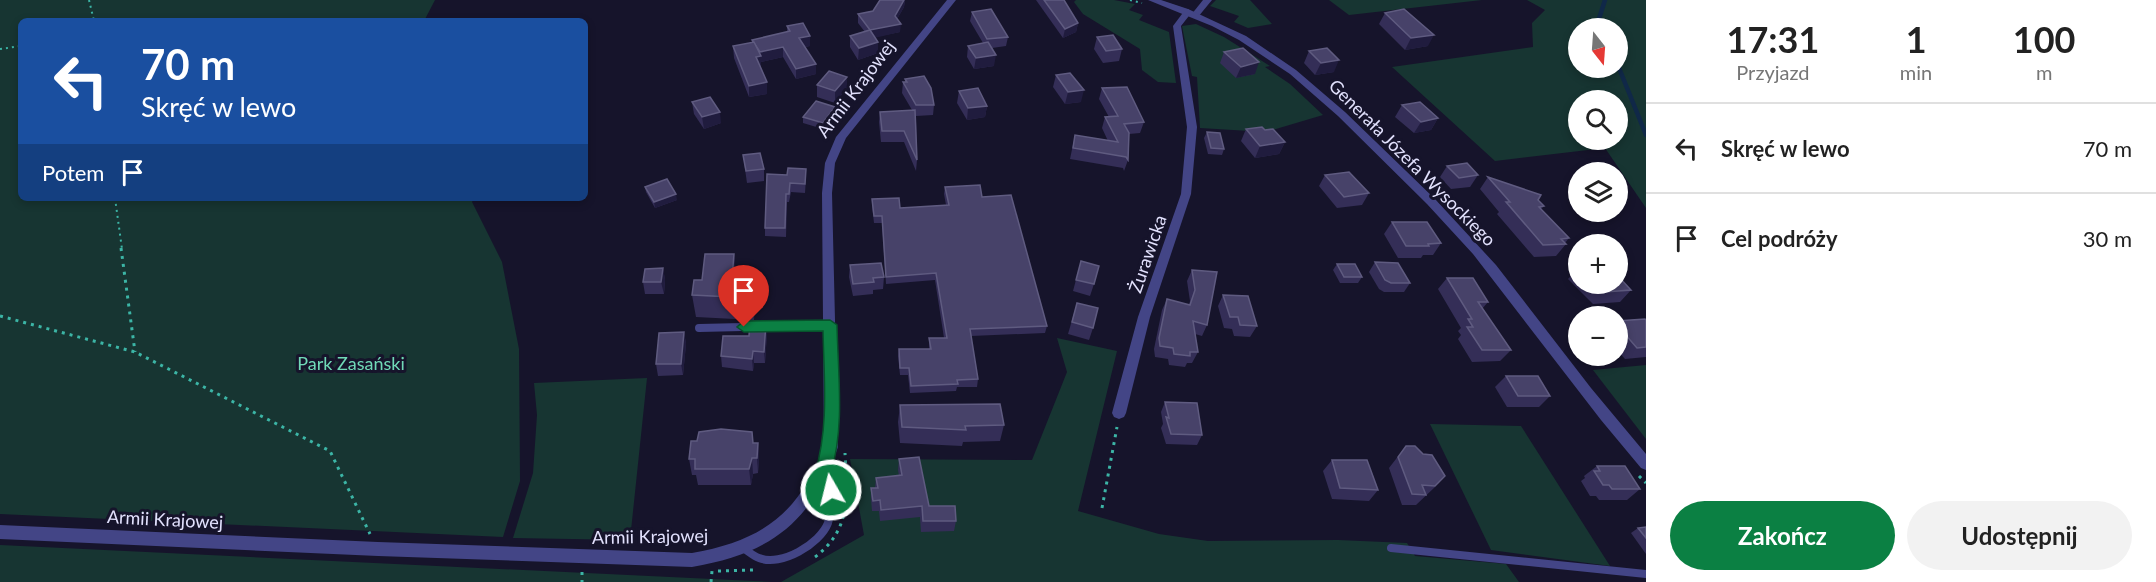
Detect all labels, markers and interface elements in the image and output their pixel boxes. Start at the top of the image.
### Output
text: 17:31 [1727,17,1819,61]
text: 1 [1906,17,1927,61]
text: 100 [2013,17,2075,61]
north arrow [1568,18,1628,78]
map controls [1568,18,1628,366]
street label: Armii Krajowej [811,35,899,141]
text: 70 m [141,39,235,89]
icon: left [42,42,120,120]
text: Przyjazd [1736,60,1810,84]
text: min [1900,60,1932,84]
text: m [2036,60,2052,84]
street label: Generała Józefa Wysockiego [1325,74,1501,250]
text: Skręć w lewo [141,90,296,123]
button: search [1568,90,1628,150]
icon: left [1670,132,1703,165]
text: Skręć w lewo [1721,135,1850,162]
text: 70 m [2083,135,2132,162]
icon: arrive [116,156,149,189]
text: Potem [42,159,104,186]
button: layers [1568,162,1628,222]
street label: Żurawicka [1123,212,1171,296]
icon: arrive [1670,222,1703,255]
text: Cel podróży [1721,225,1838,252]
text: 30 m [2083,225,2132,252]
button: + [1568,234,1628,294]
pin [718,265,769,327]
icon: arrive [727,274,760,307]
button: − [1568,306,1628,366]
park label: Park Zasański [297,352,405,374]
position arrow [799,458,863,522]
button: Zakończ [1670,501,1895,570]
button: Udostępnij [1907,501,2132,570]
street label: Armii Krajowej [106,505,224,533]
street label: Armii Krajowej [592,524,708,548]

